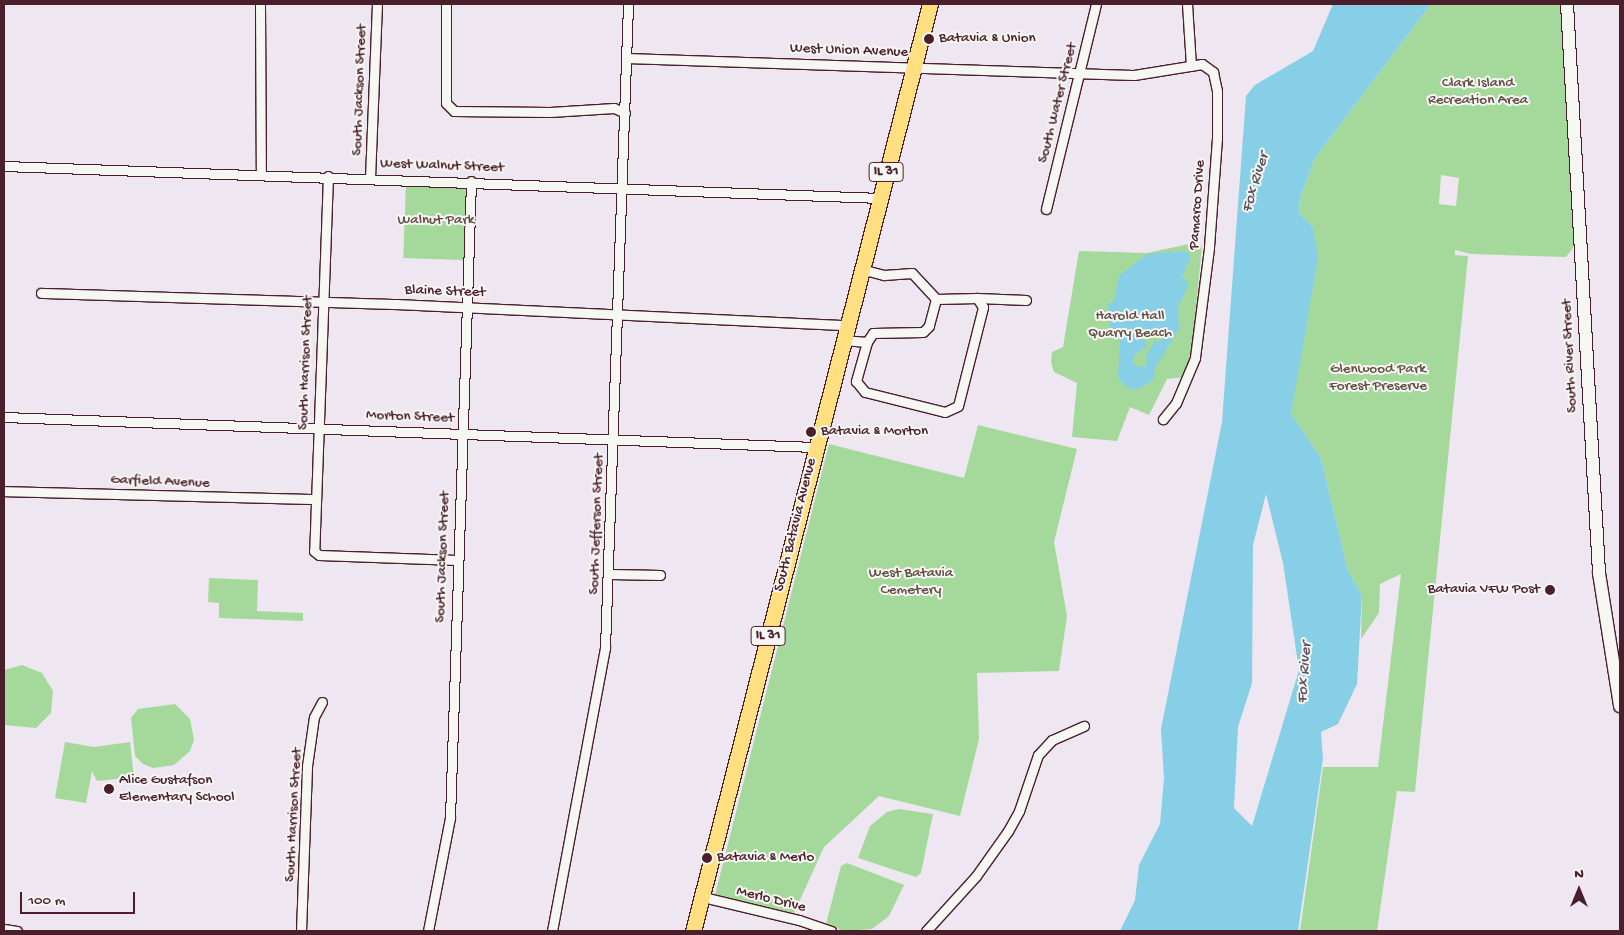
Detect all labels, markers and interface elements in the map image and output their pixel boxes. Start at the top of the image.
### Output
street label: South Jackson Street [349,24,371,156]
place label: Batavia & Union [939,30,1036,48]
marker: Batavia & Union [923,33,935,45]
street label: West Union Avenue [790,40,908,62]
street label: South Water Street [1034,41,1082,165]
park label: Clark Island Recreation Area [1428,74,1528,109]
water label: Fox River [1239,151,1275,215]
street label: West Walnut Street [380,155,504,177]
street label: Pamarco Drive [1186,159,1210,251]
road number: IL 31 [868,160,904,183]
park label: Walnut Park [398,212,474,230]
street label: Blaine Street [404,282,486,302]
street label: South Harrison Street [295,296,317,430]
street label: South River Street [1558,299,1582,413]
park label: Harold Hall Quarry Beach [1088,307,1172,342]
park label: Glenwood Park Forest Preserve [1329,360,1427,395]
street label: Morton Street [366,406,454,428]
place label: Batavia & Morton [821,423,928,441]
marker: Batavia & Morton [805,426,817,438]
street label: South Jefferson Street [586,453,608,595]
street label: South Batavia Avenue [771,456,821,594]
street label: Garfield Avenue [110,471,210,493]
street label: South Jackson Street [432,491,454,623]
park label: West Batavia Cemetery [869,564,953,599]
place label: Batavia VFW Post [1428,581,1540,599]
marker: Batavia VFW Post [1544,584,1556,596]
road number: IL 31 [750,624,786,648]
water label: Fox River [1294,642,1318,704]
street label: South Harrison Street [281,747,307,883]
place label: Alice Gustafson Elementary School [119,771,235,806]
marker: Alice Gustafson Elementary School [103,783,115,795]
place label: Batavia & Merlo [717,849,814,867]
marker: Batavia & Merlo [701,852,713,864]
north arrow [1554,865,1604,915]
text: N [1574,866,1584,883]
scale bar [22,882,138,914]
street label: Merlo Drive [734,883,808,917]
text: 100 m [28,892,65,910]

